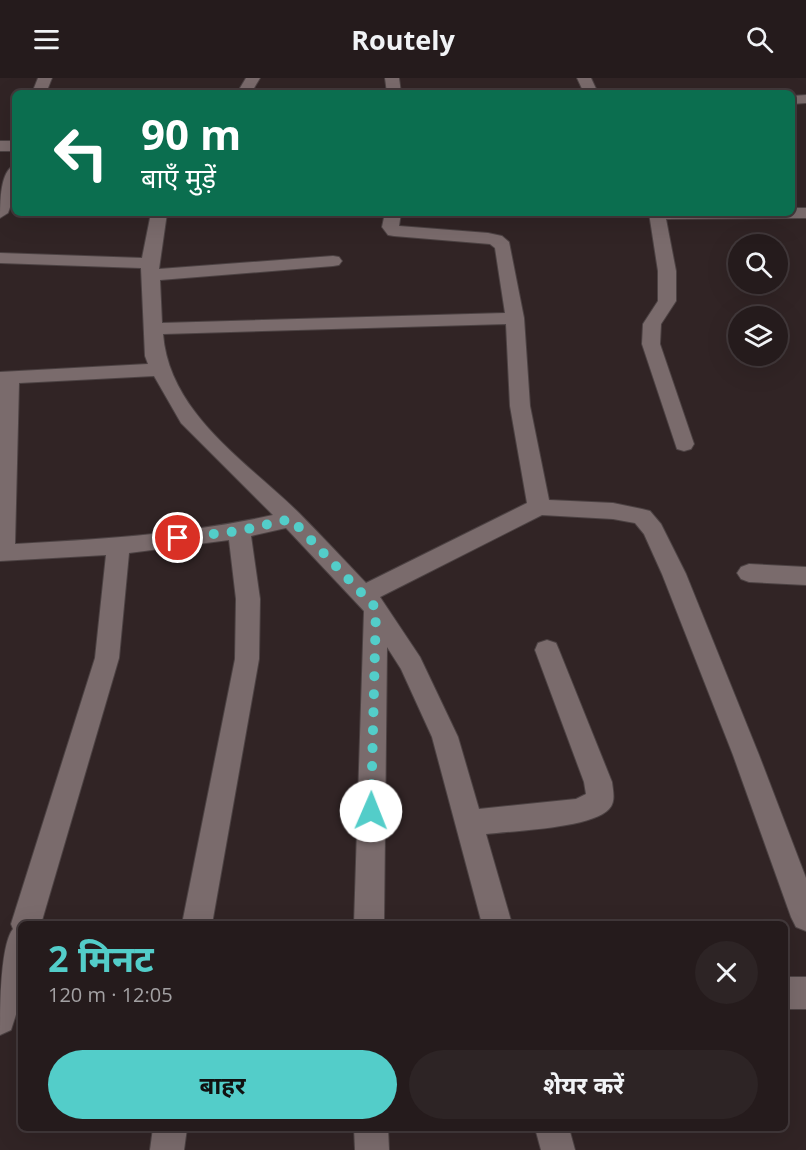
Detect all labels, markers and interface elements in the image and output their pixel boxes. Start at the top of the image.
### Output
text: Routely [351,21,455,58]
icon: menu [30,23,63,56]
icon: search [743,23,776,56]
text: 90 m [141,105,241,162]
icon: left [42,114,120,192]
text: बाएँ मुड़ें [141,159,216,196]
map controls [728,234,788,366]
button: search [728,234,788,294]
button: layers [728,306,788,366]
pin [152,512,203,563]
icon: arrive [161,521,194,554]
position arrow [339,779,403,843]
text: 2 मिनट [48,934,154,983]
button: close [695,941,758,1004]
text: 120 m · 12:05 [48,981,173,1008]
button: बाहर [48,1050,397,1119]
button: शेयर करें [409,1050,758,1119]

